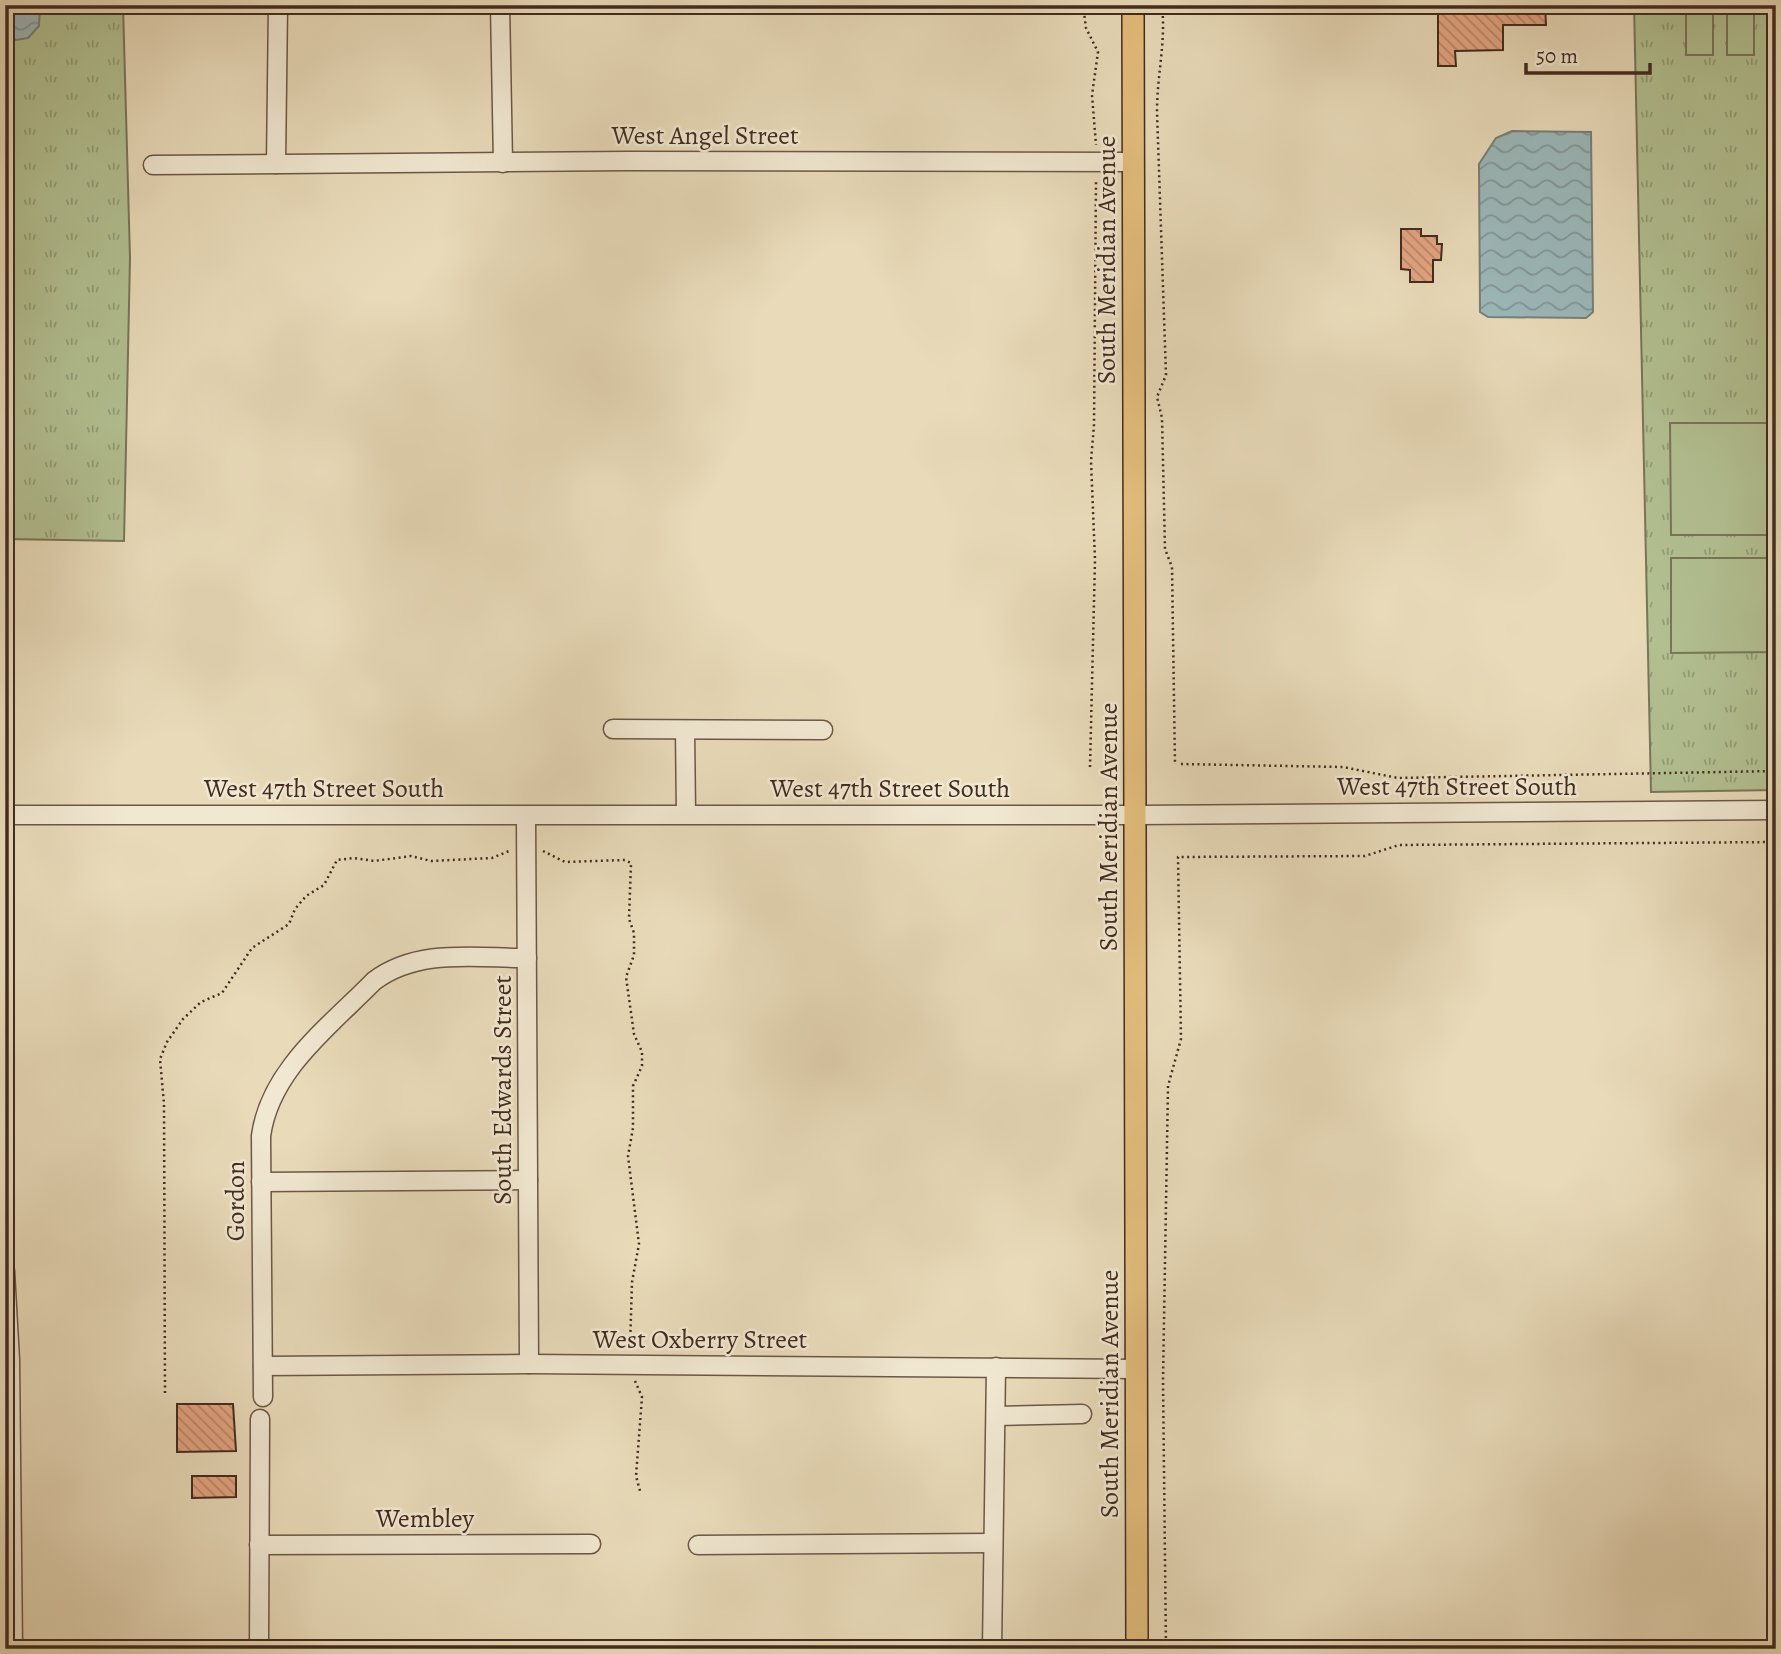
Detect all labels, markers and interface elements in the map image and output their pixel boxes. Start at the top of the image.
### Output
scale bar [1526,32,1650,76]
text: 50 m [1536,42,1578,70]
street label: West Angel Street [610,118,799,153]
street label: South Meridian Avenue [1089,136,1124,384]
street label: South Meridian Avenue [1091,703,1126,951]
street label: West 47th Street South [1336,769,1577,804]
street label: West 47th Street South [203,771,444,806]
street label: West 47th Street South [769,771,1010,806]
street label: South Edwards Street [485,975,520,1205]
street label: Gordon [218,1161,253,1241]
street label: South Meridian Avenue [1092,1270,1127,1518]
street label: West Oxberry Street [592,1322,808,1357]
street label: Wembley [375,1501,475,1536]

